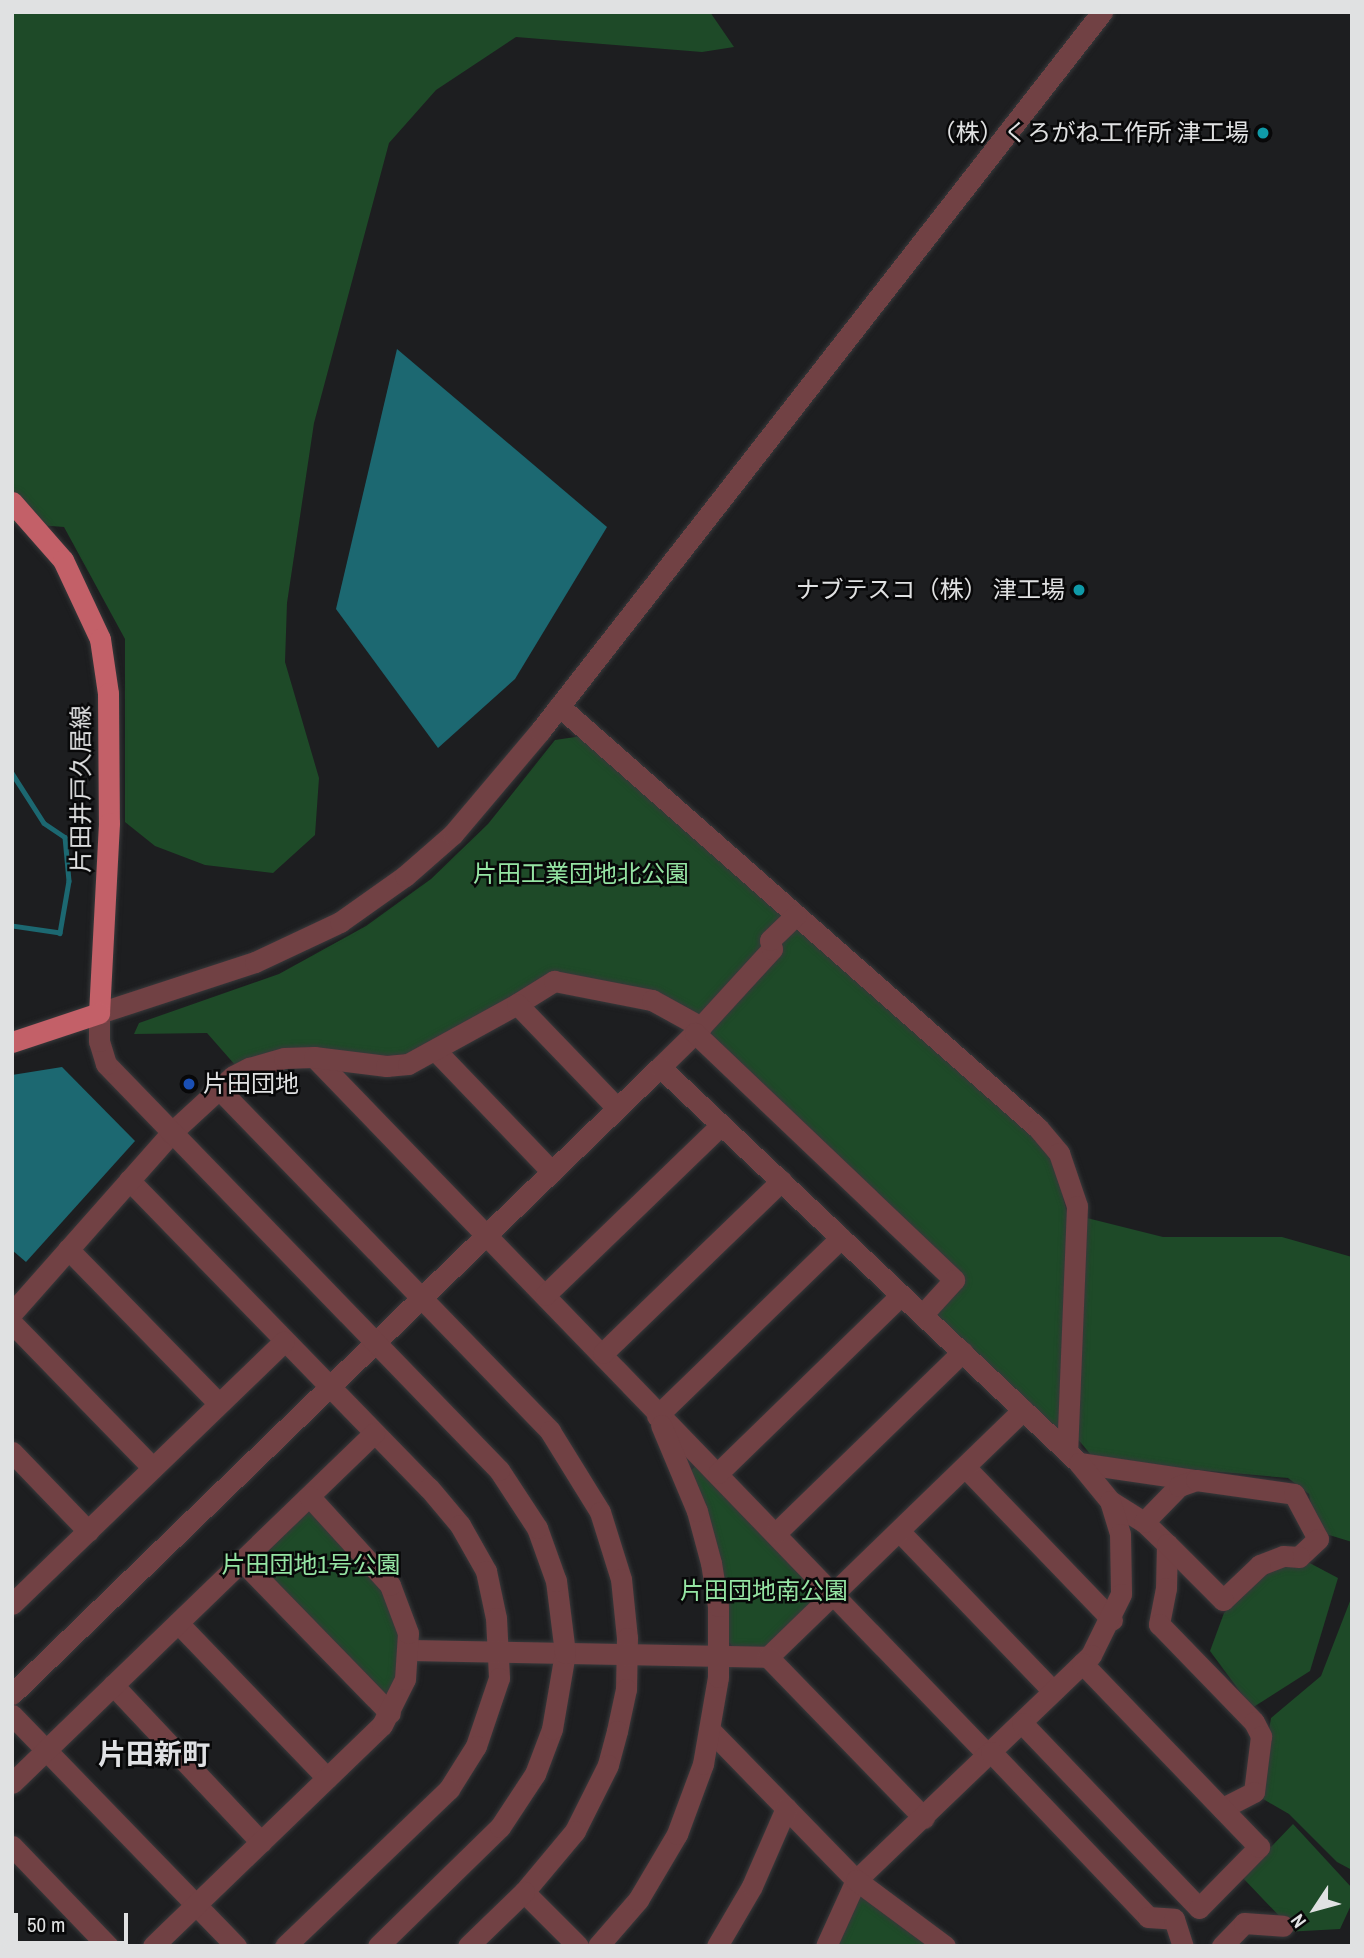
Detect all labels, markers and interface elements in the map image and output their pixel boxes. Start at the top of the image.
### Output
place label: （株）くろがね工作所 津工場 [932,119,1249,147]
marker: （株）くろがね工作所 津工場 [1255,125,1271,141]
place label: ナブテスコ（株） 津工場 [796,576,1065,604]
marker: ナブテスコ（株） 津工場 [1071,582,1087,598]
street label: 片田井戸久居線 [67,705,95,873]
park label: 片田工業団地北公園 [473,860,689,888]
place label: 片田団地 [203,1070,299,1098]
marker: 片田団地 [181,1076,197,1092]
park label: 片田団地1号公園 [222,1551,400,1579]
park label: 片田団地南公園 [680,1577,848,1605]
district label: 片田新町 [98,1737,210,1771]
north arrow [1280,1874,1350,1944]
scale bar [18,1898,131,1942]
text: N [1284,1909,1312,1934]
text: 50 m [27,1910,65,1939]

